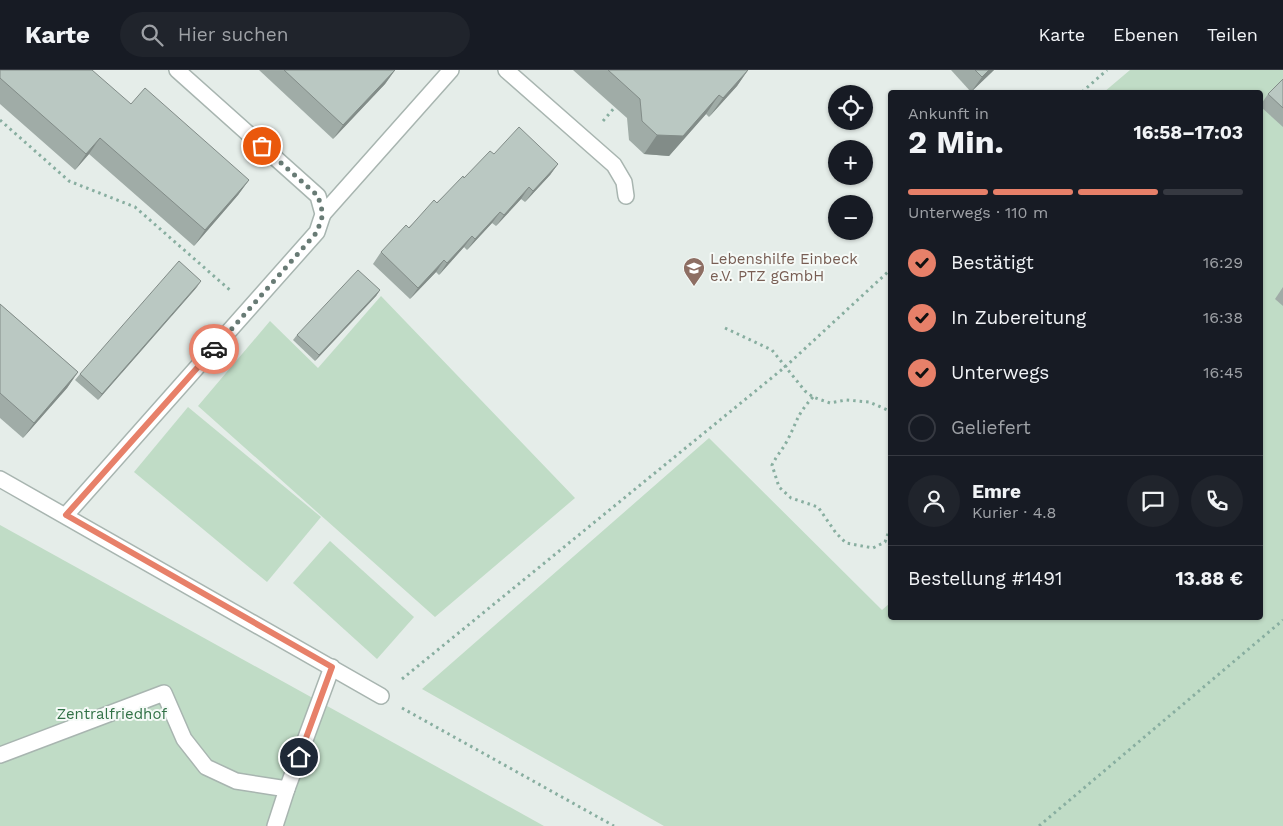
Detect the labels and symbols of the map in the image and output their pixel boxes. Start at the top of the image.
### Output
pin [241,125,283,167]
place label: Lebenshilfe Einbeck e.V. PTZ gGmbH [710,250,858,285]
school or university icon: Lebenshilfe Einbeck e.V. PTZ gGmbH [682,256,706,287]
courier [189,324,239,374]
park label: Zentralfriedhof [57,705,167,723]
pin [278,736,320,778]

